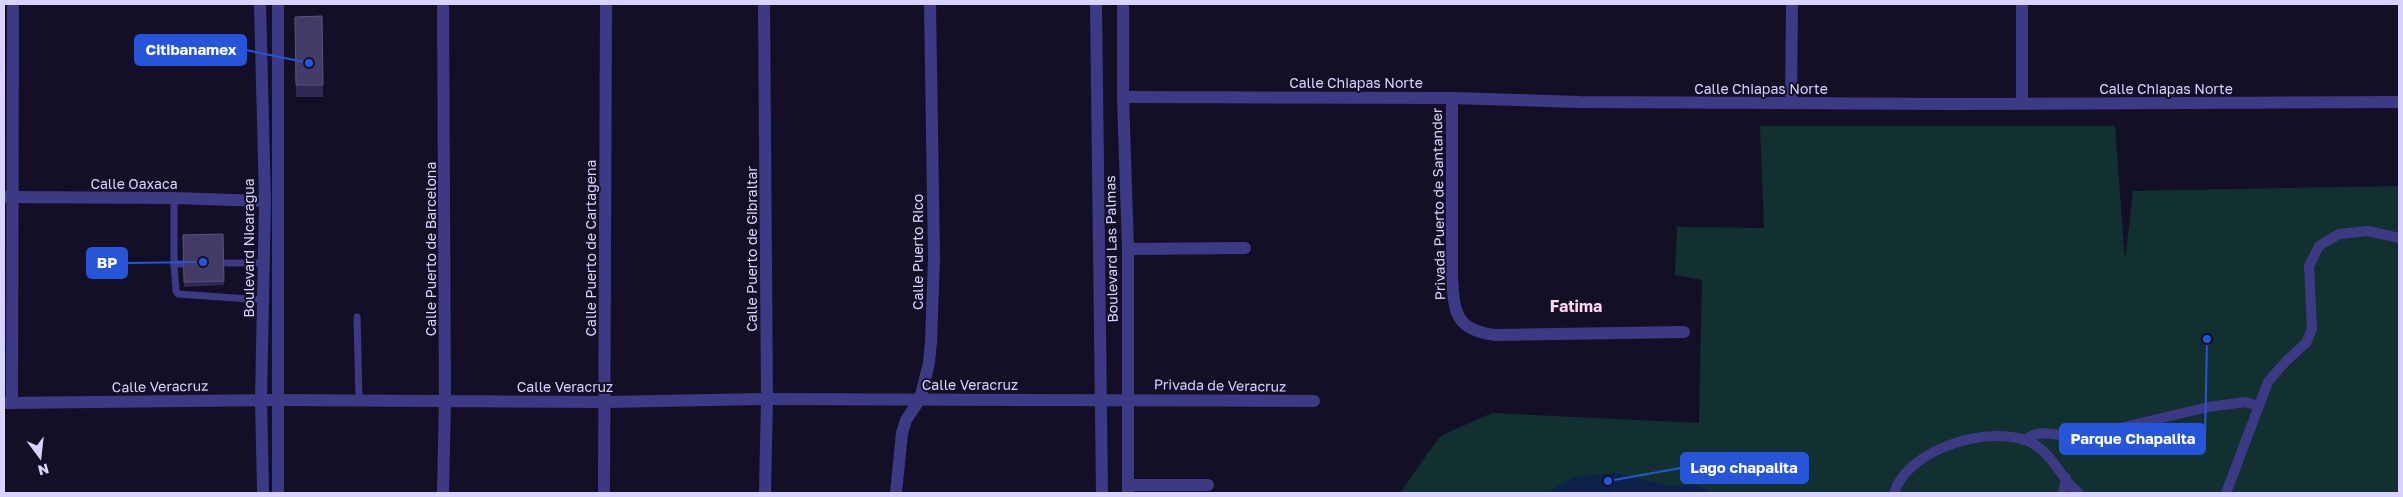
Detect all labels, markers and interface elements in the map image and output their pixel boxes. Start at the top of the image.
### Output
callout: Citibanamex [135,35,246,65]
text: Citibanamex [146,40,237,58]
street label: Calle Chiapas Norte [1289,74,1423,91]
street label: Calle Chiapas Norte [1694,80,1828,97]
street label: Calle Chiapas Norte [2099,80,2233,97]
street label: Privada Puerto de Santander [1428,107,1448,300]
street label: Calle Puerto de Cartagena [582,159,599,337]
street label: Calle Puerto de Barcelona [422,162,439,336]
street label: Calle Puerto de Gibraltar [743,166,760,332]
street label: Calle Oaxaca [90,175,178,192]
street label: Boulevard Las Palmas [1101,175,1121,323]
street label: Boulevard Nicaragua [240,178,257,318]
street label: Calle Puerto Rico [909,194,926,310]
callout: BP [87,248,127,278]
text: BP [97,253,117,271]
district label: Fatima [1550,296,1602,316]
street label: Privada de Veracruz [1154,375,1286,395]
street label: Calle Veracruz [922,376,1018,393]
street label: Calle Veracruz [112,377,208,395]
street label: Calle Veracruz [517,378,613,395]
callout: Parque Chapalita [2060,424,2205,454]
text: Parque Chapalita [2070,429,2196,447]
north arrow [15,432,65,482]
callout: Lago chapalita [1681,453,1808,483]
text: Lago chapalita [1690,458,1798,476]
text: N [36,460,51,480]

